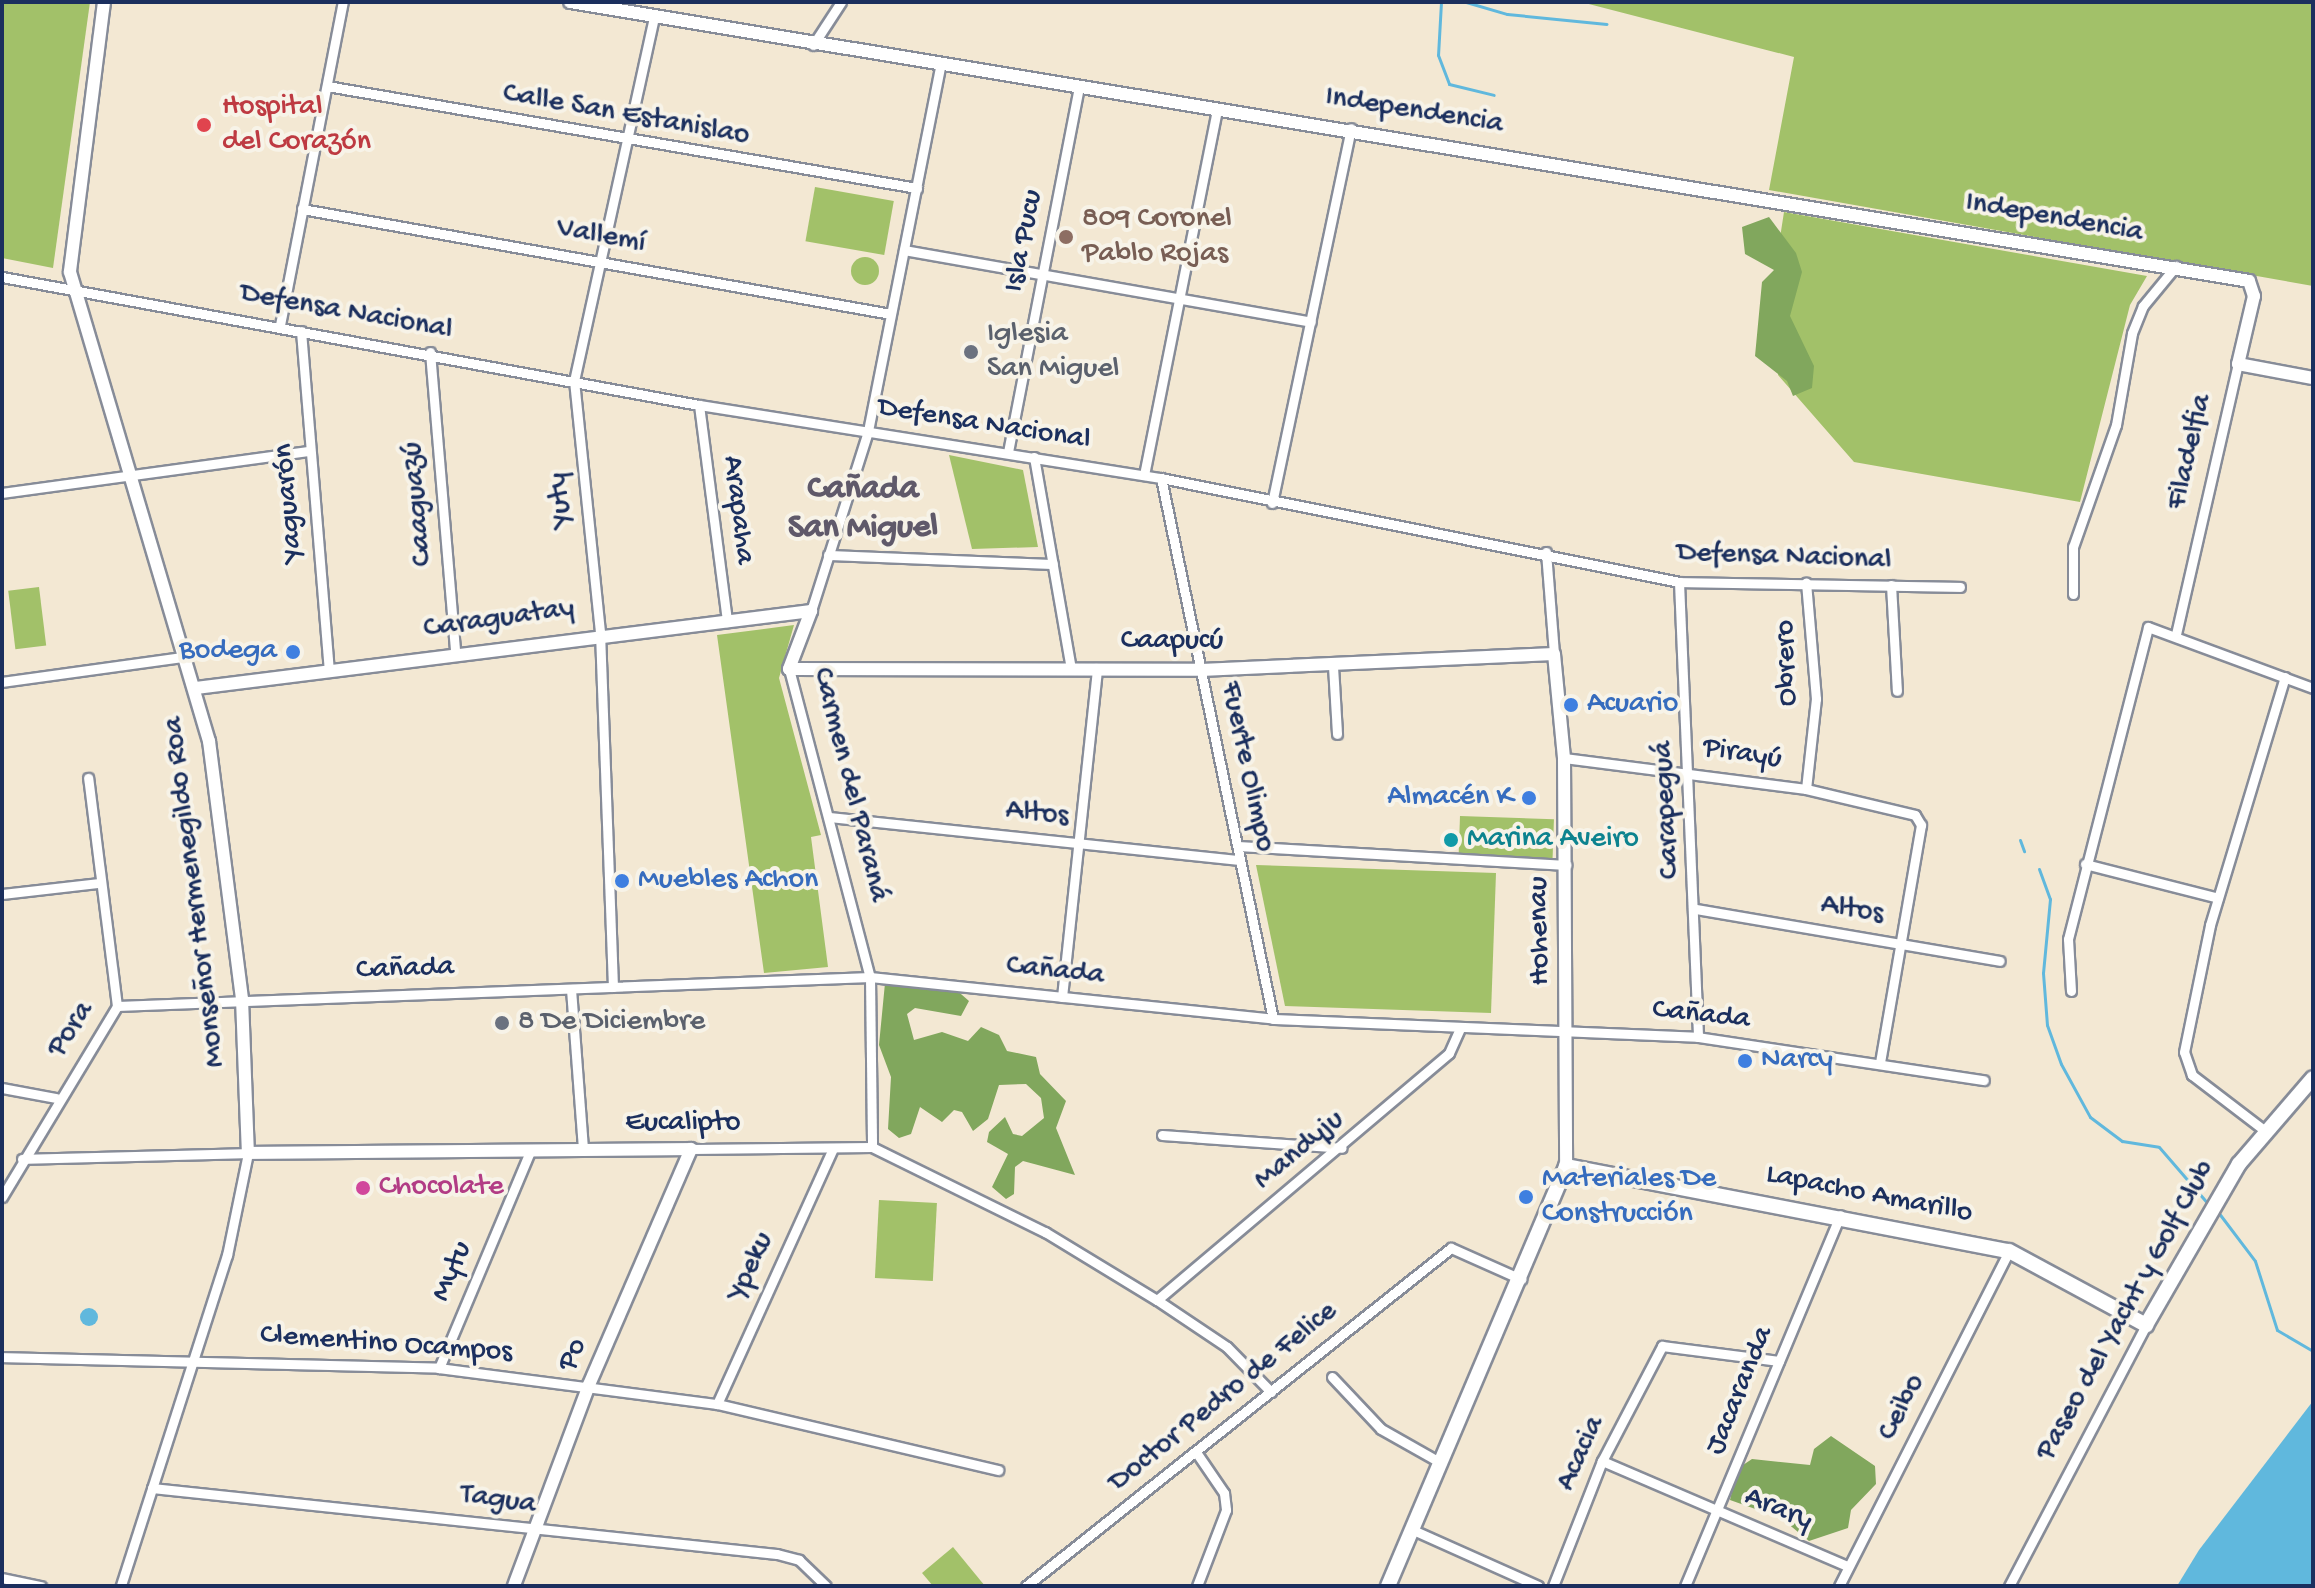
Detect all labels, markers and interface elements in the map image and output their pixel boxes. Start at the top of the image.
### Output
street label: Calle San Estanislao [500,77,752,155]
street label: Independencia [1322,80,1506,144]
place label: Hospital del Corazón [222,90,371,160]
marker: Hospital del Corazón [193,114,215,136]
street label: Independencia [1962,186,2146,252]
street label: Isla Pucu [997,187,1053,295]
place label: 809 Coronel Pablo Rojas [1082,202,1232,272]
street label: Vallemí [554,211,648,263]
marker: 809 Coronel Pablo Rojas [1057,228,1075,246]
street label: Defensa Nacional [237,277,455,349]
place label: Iglesia San Miguel [987,317,1119,388]
marker: Iglesia San Miguel [962,343,980,361]
street label: Defensa Nacional [875,390,1093,460]
street label: Filadelfia [2160,391,2222,513]
street label: Caaguazú [396,440,442,568]
street label: Yaguarón [267,442,313,564]
street label: Arapaha [712,454,762,566]
district label: Cañada San Miguel [788,470,938,550]
street label: Yuty [541,471,583,529]
street label: Defensa Nacional [1676,536,1892,580]
street label: Caraguatay [421,592,577,648]
street label: Obrero [1769,619,1807,707]
street label: Caapucú [1121,624,1223,660]
place label: Bodega [179,634,277,670]
marker: Bodega [284,643,302,661]
street label: Carmen del Paraná [803,664,895,906]
street label: Fuerte Olimpo [1210,679,1282,855]
place label: Acuario [1587,687,1678,723]
marker: Acuario [1562,696,1580,714]
street label: Monseñor Hermenegildo Roa [157,715,235,1069]
street label: Pirayú [1700,731,1784,779]
street label: Carapeguá [1646,740,1690,880]
place label: Almacén K [1387,780,1513,816]
marker: Almacén K [1520,789,1538,807]
street label: Altos [1004,794,1070,836]
place label: Marina Aveiro [1467,822,1639,858]
marker: Marina Aveiro [1442,831,1460,849]
place label: Muebles Achon [638,863,818,899]
marker: Muebles Achon [613,872,631,890]
street label: Hohenau [1522,876,1560,986]
street label: Altos [1818,888,1886,934]
street label: Cañada [1004,949,1106,995]
street label: Cañada [355,950,455,990]
street label: Cañada [1650,993,1752,1039]
street label: Pora [41,995,103,1065]
place label: 8 De Diciembre [518,1005,705,1041]
marker: 8 De Diciembre [493,1014,511,1032]
place label: Narcy [1761,1043,1833,1079]
marker: Narcy [1736,1052,1754,1070]
street label: Mandyju [1247,1103,1353,1199]
street label: Eucalipto [625,1106,741,1142]
street label: Paseo del Yacht y Golf Club [2029,1155,2225,1467]
street label: Lapacho Amarillo [1763,1157,1975,1233]
place label: Materiales De Construcción [1542,1162,1716,1232]
place label: Chocolate [379,1170,504,1206]
marker: Chocolate [354,1179,372,1197]
marker: Materiales De Construcción [1517,1188,1535,1206]
street label: Ypeku [721,1227,783,1307]
street label: Mytu [424,1236,482,1308]
street label: Doctor Pedro de Felice [1102,1295,1346,1501]
street label: Clementino Ocampos [259,1318,513,1372]
street label: Jacaranda [1699,1322,1783,1460]
street label: Po [551,1333,597,1377]
street label: Ceibo [1871,1369,1935,1447]
street label: Acacia [1550,1411,1614,1497]
street label: Tagua [458,1478,538,1524]
street label: Arary [1739,1480,1817,1540]

